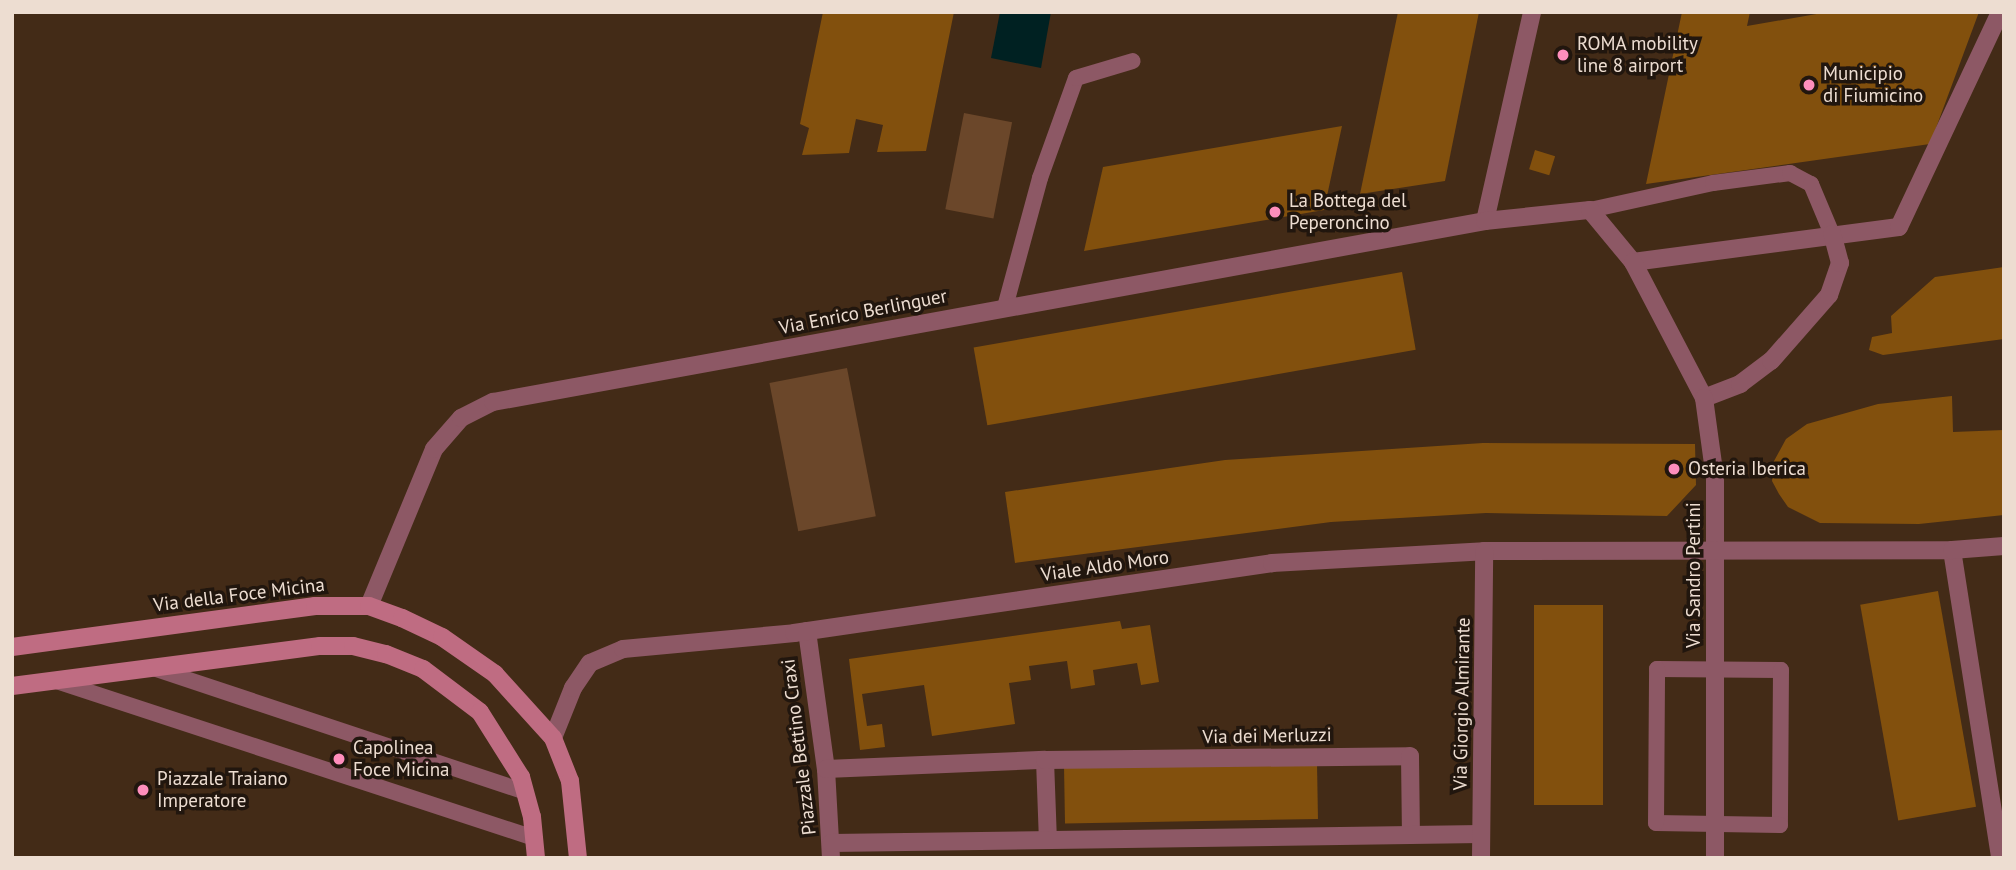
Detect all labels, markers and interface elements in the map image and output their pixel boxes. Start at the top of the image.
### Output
place label: ROMA mobility line 8 airport [1577,33,1699,77]
marker: ROMA mobility line 8 airport [1555,47,1571,63]
place label: Municipio di Fiumicino [1823,63,1923,107]
marker: Municipio di Fiumicino [1801,77,1817,93]
place label: La Bottega del Peperoncino [1289,190,1406,234]
marker: La Bottega del Peperoncino [1267,204,1283,220]
street label: Via Enrico Berlinguer [777,285,949,339]
place label: Osteria Iberica [1688,458,1806,480]
marker: Osteria Iberica [1666,461,1682,477]
street label: Via Sandro Pertini [1683,502,1705,648]
street label: Viale Aldo Moro [1039,546,1171,586]
street label: Via della Foce Micina [152,573,326,617]
street label: Via Giorgio Almirante [1449,617,1475,791]
street label: Piazzale Bettino Craxi [777,658,821,836]
street label: Via dei Merluzzi [1202,723,1332,749]
place label: Capolinea Foce Micina [353,737,449,781]
marker: Capolinea Foce Micina [331,751,347,767]
place label: Piazzale Traiano Imperatore [157,768,288,812]
marker: Piazzale Traiano Imperatore [135,782,151,798]

